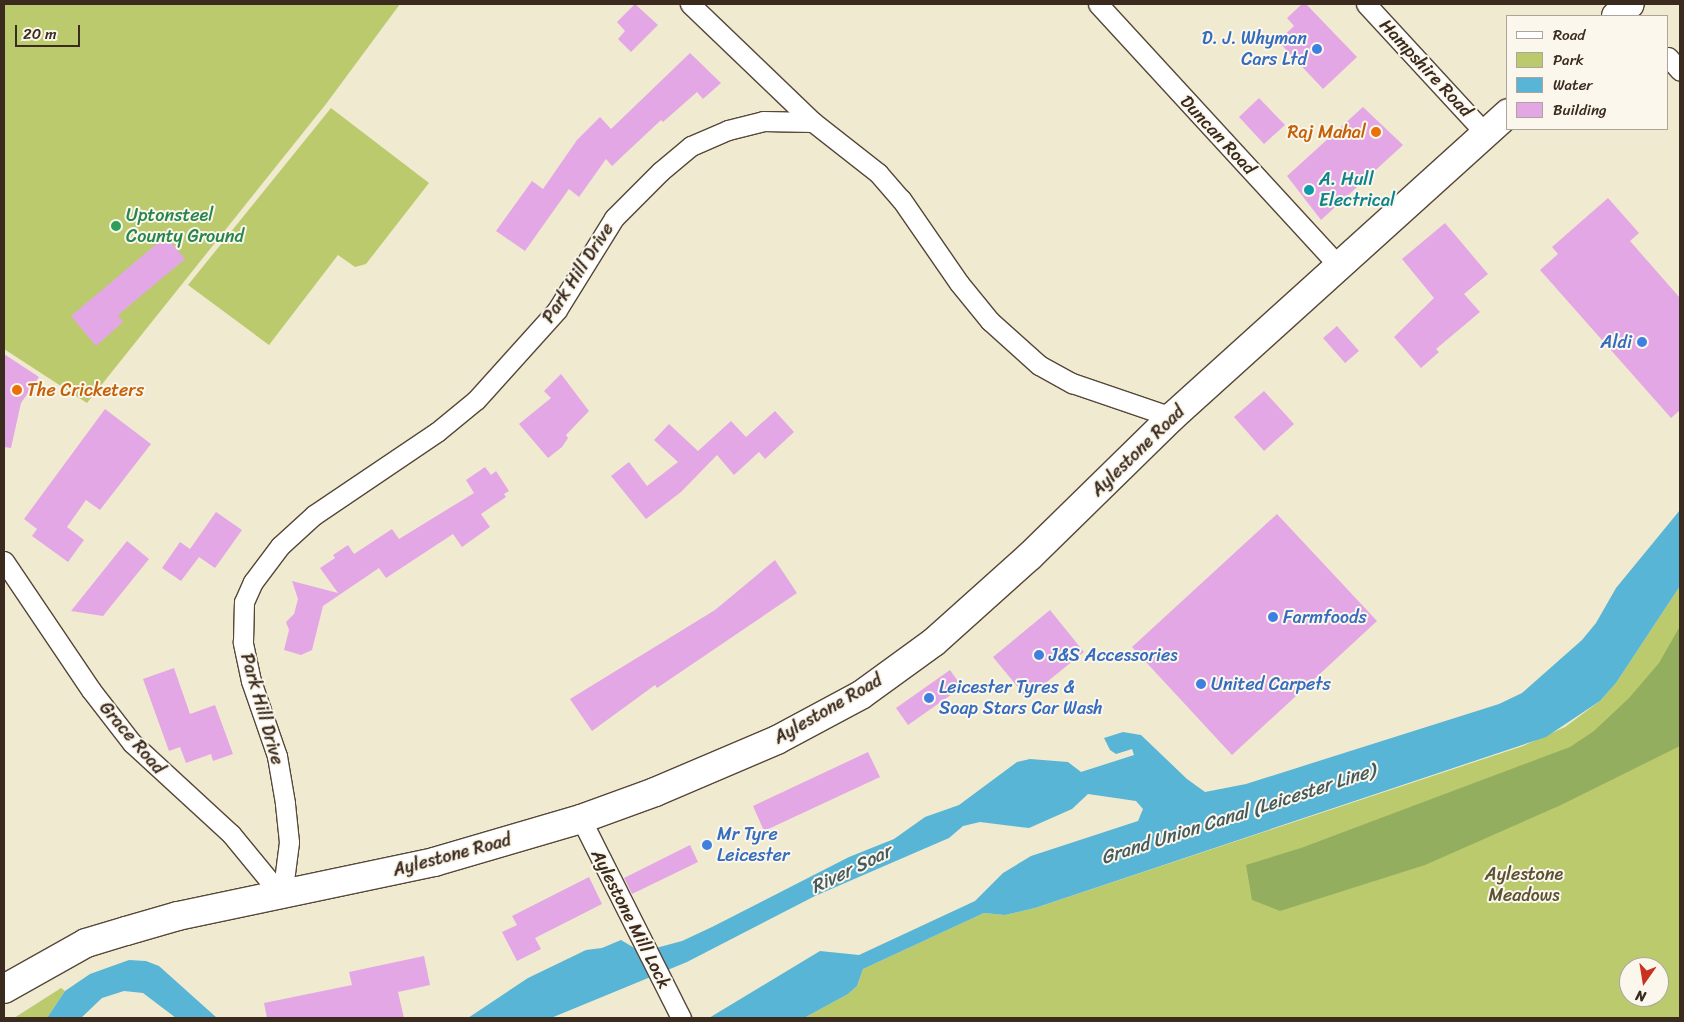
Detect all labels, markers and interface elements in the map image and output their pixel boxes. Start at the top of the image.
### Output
street label: Hampshire Road [1375,14,1477,122]
scale bar [18,15,82,47]
legend [1506,15,1669,130]
text: 20 m [23,21,57,47]
text: Road [1553,22,1585,48]
place label: D. J. Whyman Cars Ltd [1202,28,1307,70]
marker: D. J. Whyman Cars Ltd [1311,43,1323,55]
text: Park [1553,47,1584,73]
text: Water [1553,72,1593,98]
street label: Duncan Road [1176,91,1260,179]
text: Building [1553,97,1607,123]
place label: Raj Mahal [1288,121,1366,143]
marker: Raj Mahal [1370,126,1382,138]
place label: A. Hull Electrical [1319,169,1395,212]
marker: A. Hull Electrical [1303,184,1315,196]
place label: Uptonsteel County Ground [126,205,244,248]
street label: Park Hill Drive [538,219,618,327]
marker: Uptonsteel County Ground [110,220,122,232]
place label: Aldi [1601,331,1632,353]
marker: Aldi [1636,336,1648,348]
place label: The Cricketers [27,379,143,401]
marker: The Cricketers [11,384,23,396]
street label: Aylestone Road [1087,401,1189,501]
place label: Farmfoods [1283,606,1367,628]
marker: Farmfoods [1267,611,1279,623]
place label: J&S Accessories [1049,644,1178,666]
marker: J&S Accessories [1033,649,1045,661]
street label: Park Hill Drive [236,651,288,767]
street label: Aylestone Road [770,669,886,749]
place label: United Carpets [1211,673,1331,695]
place label: Leicester Tyres & Soap Stars Car Wash [939,677,1103,720]
marker: United Carpets [1195,678,1207,690]
marker: Leicester Tyres & Soap Stars Car Wash [923,692,935,704]
street label: Grace Road [95,697,169,779]
water label: Grand Union Canal (Leicester Line) [1098,759,1378,869]
place label: Mr Tyre Leicester [717,824,789,866]
street label: Aylestone Road [390,829,514,881]
marker: Mr Tyre Leicester [701,839,713,851]
water label: River Soar [807,840,895,898]
street label: Aylestone Mill Lock [587,846,675,992]
park label: Aylestone Meadows [1485,864,1563,906]
north arrow [1619,957,1669,1007]
text: N [1633,983,1648,1009]

